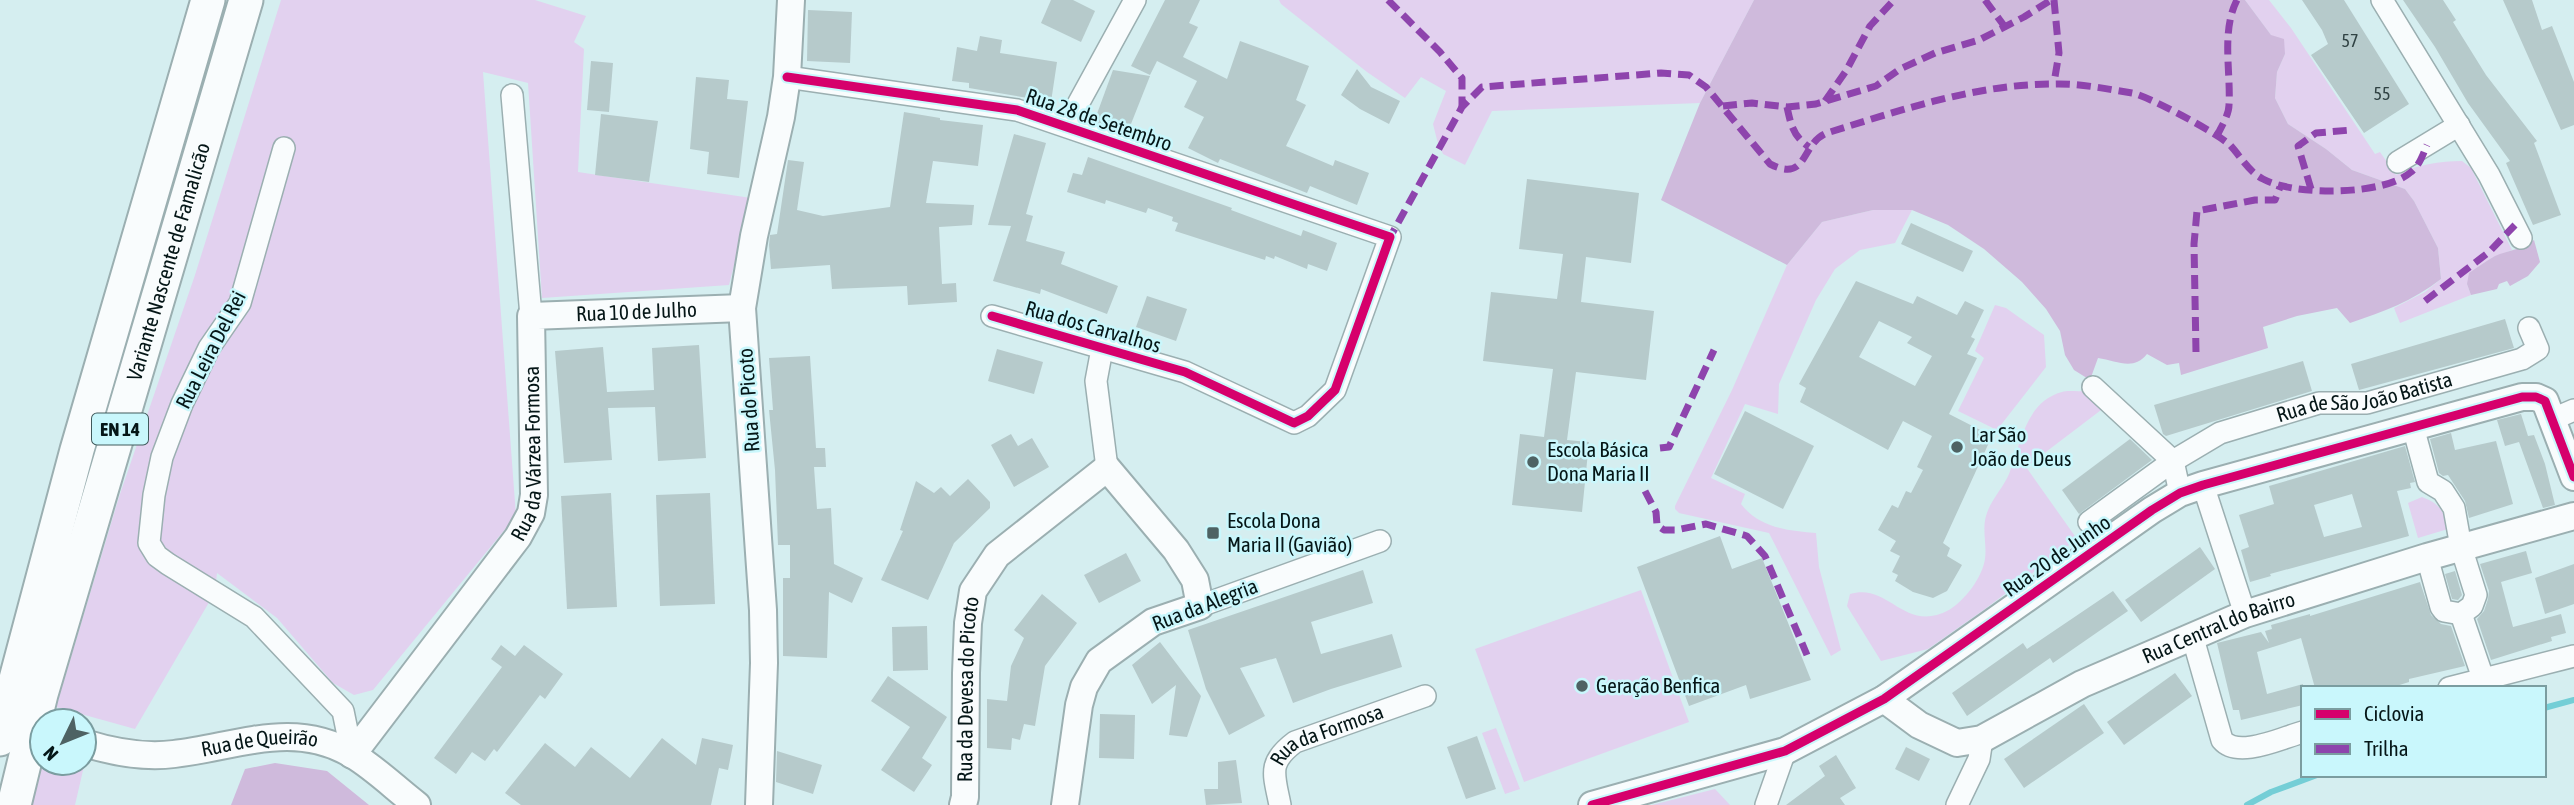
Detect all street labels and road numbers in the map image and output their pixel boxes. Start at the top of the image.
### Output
street label: Rua 28 de Setembro [1023,83,1176,155]
street label: Variante Nascente de Famalicão [121,140,214,383]
street label: Rua Leira Del Rei [170,287,250,412]
street label: Rua dos Carvalhos [1023,295,1164,357]
street label: Rua 10 de Julho [575,297,697,325]
street label: Rua do Picoto [732,347,764,453]
street label: Rua da Várzea Formosa [505,366,546,545]
street label: Rua de São João Batista [2273,366,2455,426]
road number: EN 14 [92,414,148,444]
street label: Rua 20 de Junho [1998,509,2115,601]
street label: Rua da Alegria [1149,573,1261,635]
street label: Rua Central do Bairro [2138,586,2298,668]
street label: Rua da Devesa do Picoto [952,595,983,782]
street label: Rua da Formosa [1264,699,1386,769]
street label: Rua de Queirão [199,724,320,761]

